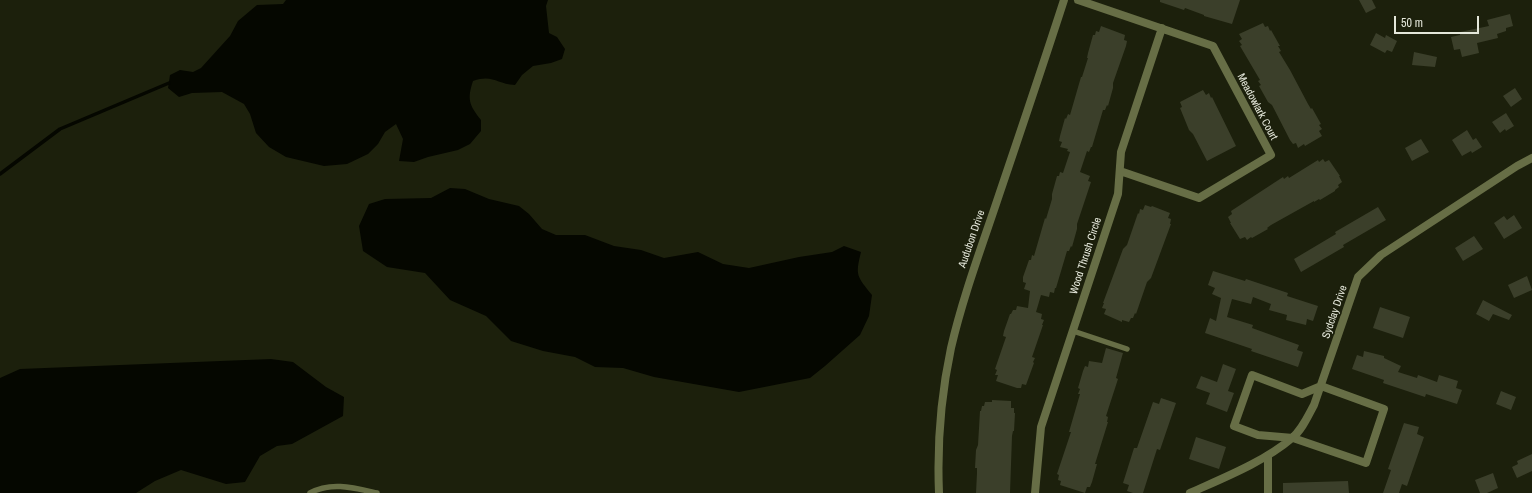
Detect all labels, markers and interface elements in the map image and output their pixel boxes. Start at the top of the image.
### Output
scale bar [1396,8,1481,34]
text: 50 m [1401,15,1423,31]
street label: Meadowlark Court [1234,72,1280,142]
street label: Audubon Drive [956,208,988,270]
street label: Wood Thrush Circle [1067,216,1105,296]
street label: Sydclay Drive [1320,284,1350,340]

